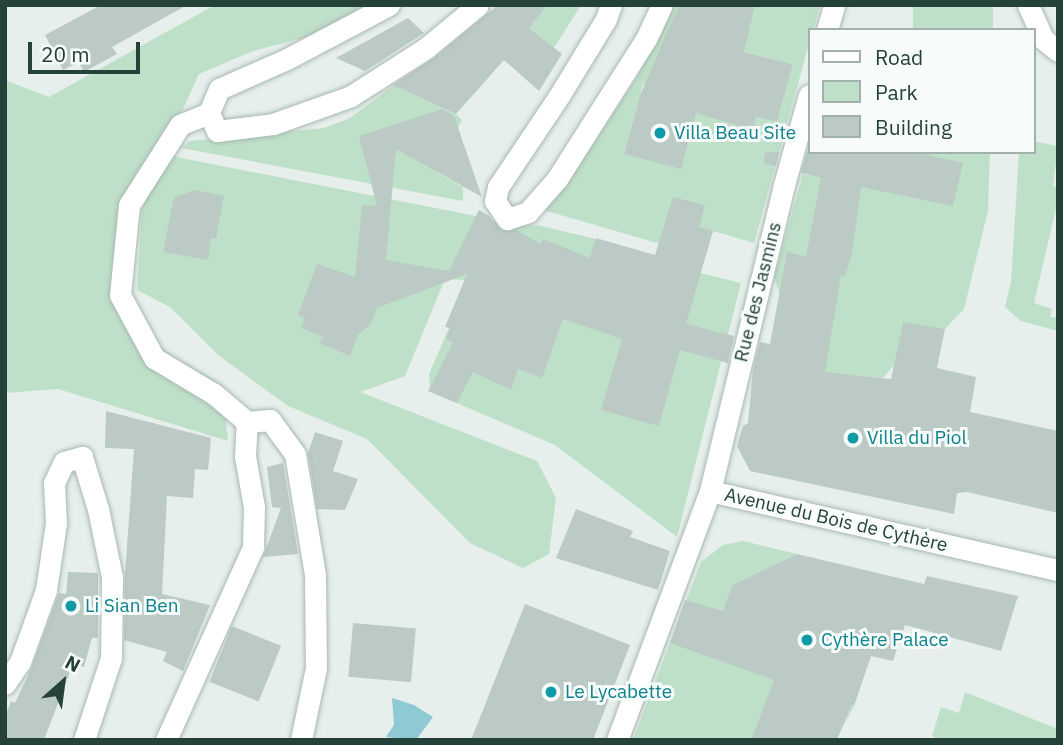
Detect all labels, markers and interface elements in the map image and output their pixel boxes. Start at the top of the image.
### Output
scale bar [32,28,144,72]
legend [808,28,1035,154]
text: 20 m [41,40,90,68]
text: Road [875,43,923,71]
text: Park [875,78,918,106]
text: Building [875,113,952,141]
place label: Villa Beau Site [674,122,796,144]
marker: Villa Beau Site [652,125,668,141]
street label: Rue des Jasmins [730,220,786,364]
place label: Villa du Piol [867,427,967,449]
marker: Villa du Piol [845,430,861,446]
street label: Avenue du Bois de Cythère [722,483,950,557]
place label: Li Sian Ben [85,595,179,617]
marker: Li Sian Ben [63,598,79,614]
place label: Cythère Palace [821,629,949,651]
marker: Cythère Palace [799,632,815,648]
north arrow [28,647,98,717]
text: N [61,650,85,677]
place label: Le Lycabette [565,681,672,703]
marker: Le Lycabette [543,684,559,700]

